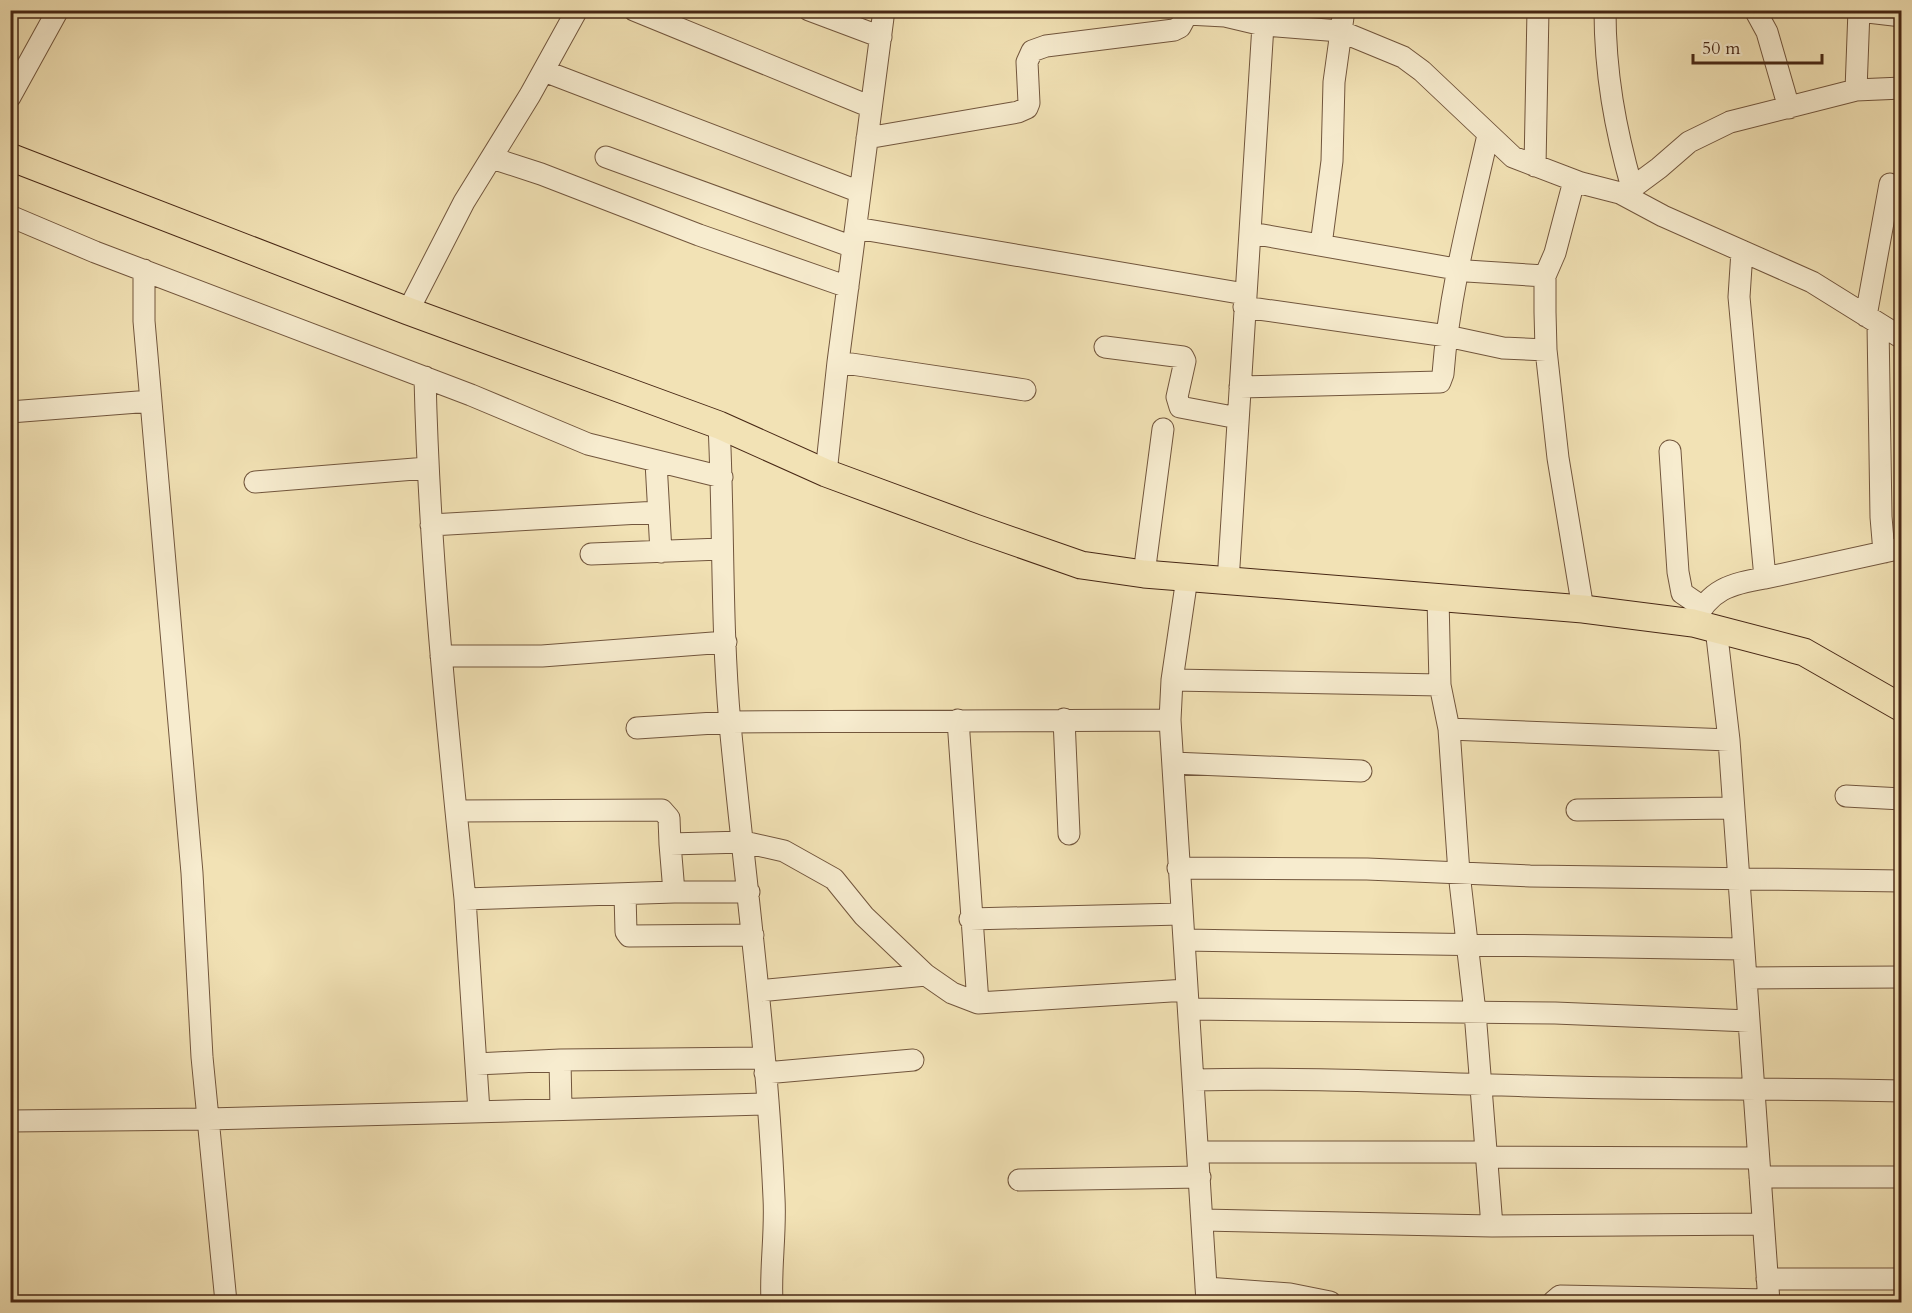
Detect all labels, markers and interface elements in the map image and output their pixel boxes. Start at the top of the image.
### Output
scale bar [1693,27,1822,65]
text: 50 m [1702,36,1741,61]

